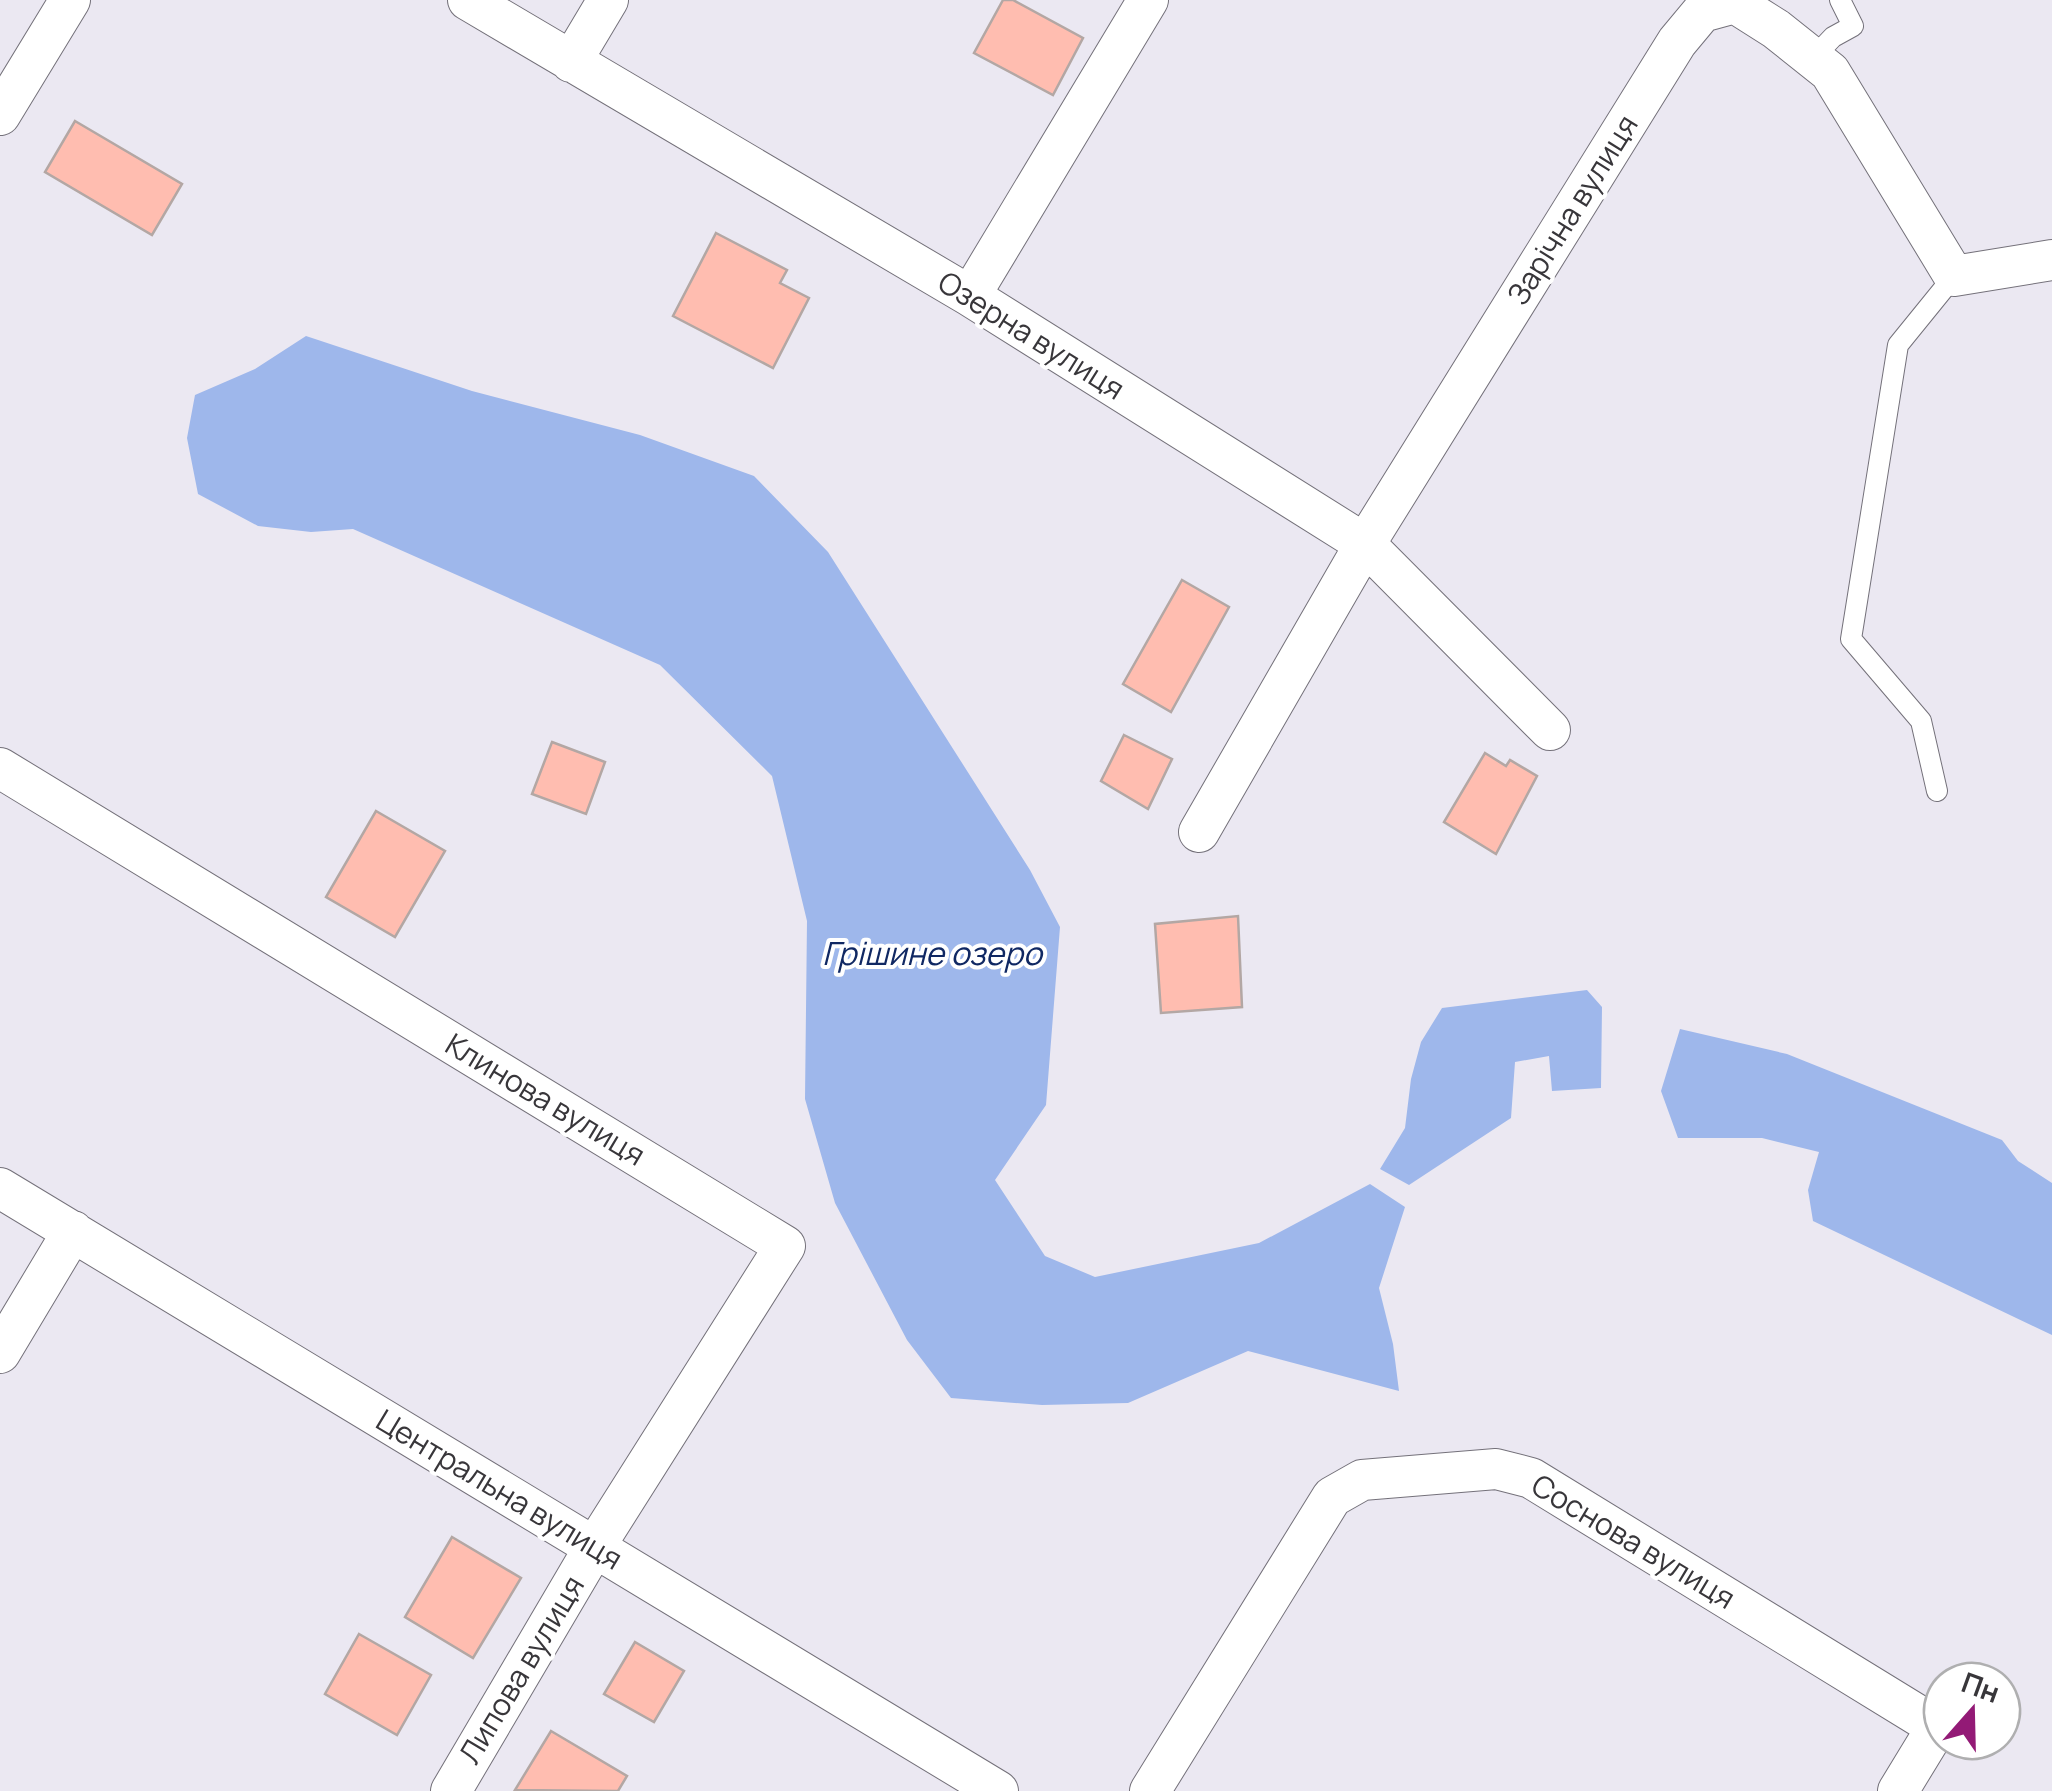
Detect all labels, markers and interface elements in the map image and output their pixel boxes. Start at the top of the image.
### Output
street label: Зарічна вулиця [1497,106,1647,312]
street label: Озерна вулиця [931,261,1133,408]
water label: Грішине озеро [822,931,1044,975]
street label: Клинова вулиця [438,1023,653,1174]
street label: Центральна вулиця [369,1399,630,1578]
street label: Соснова вулиця [1524,1464,1743,1618]
street label: Липова вулиця [448,1568,593,1771]
north arrow [1922,1661,2022,1761]
text: Пн [1957,1662,2005,1711]

